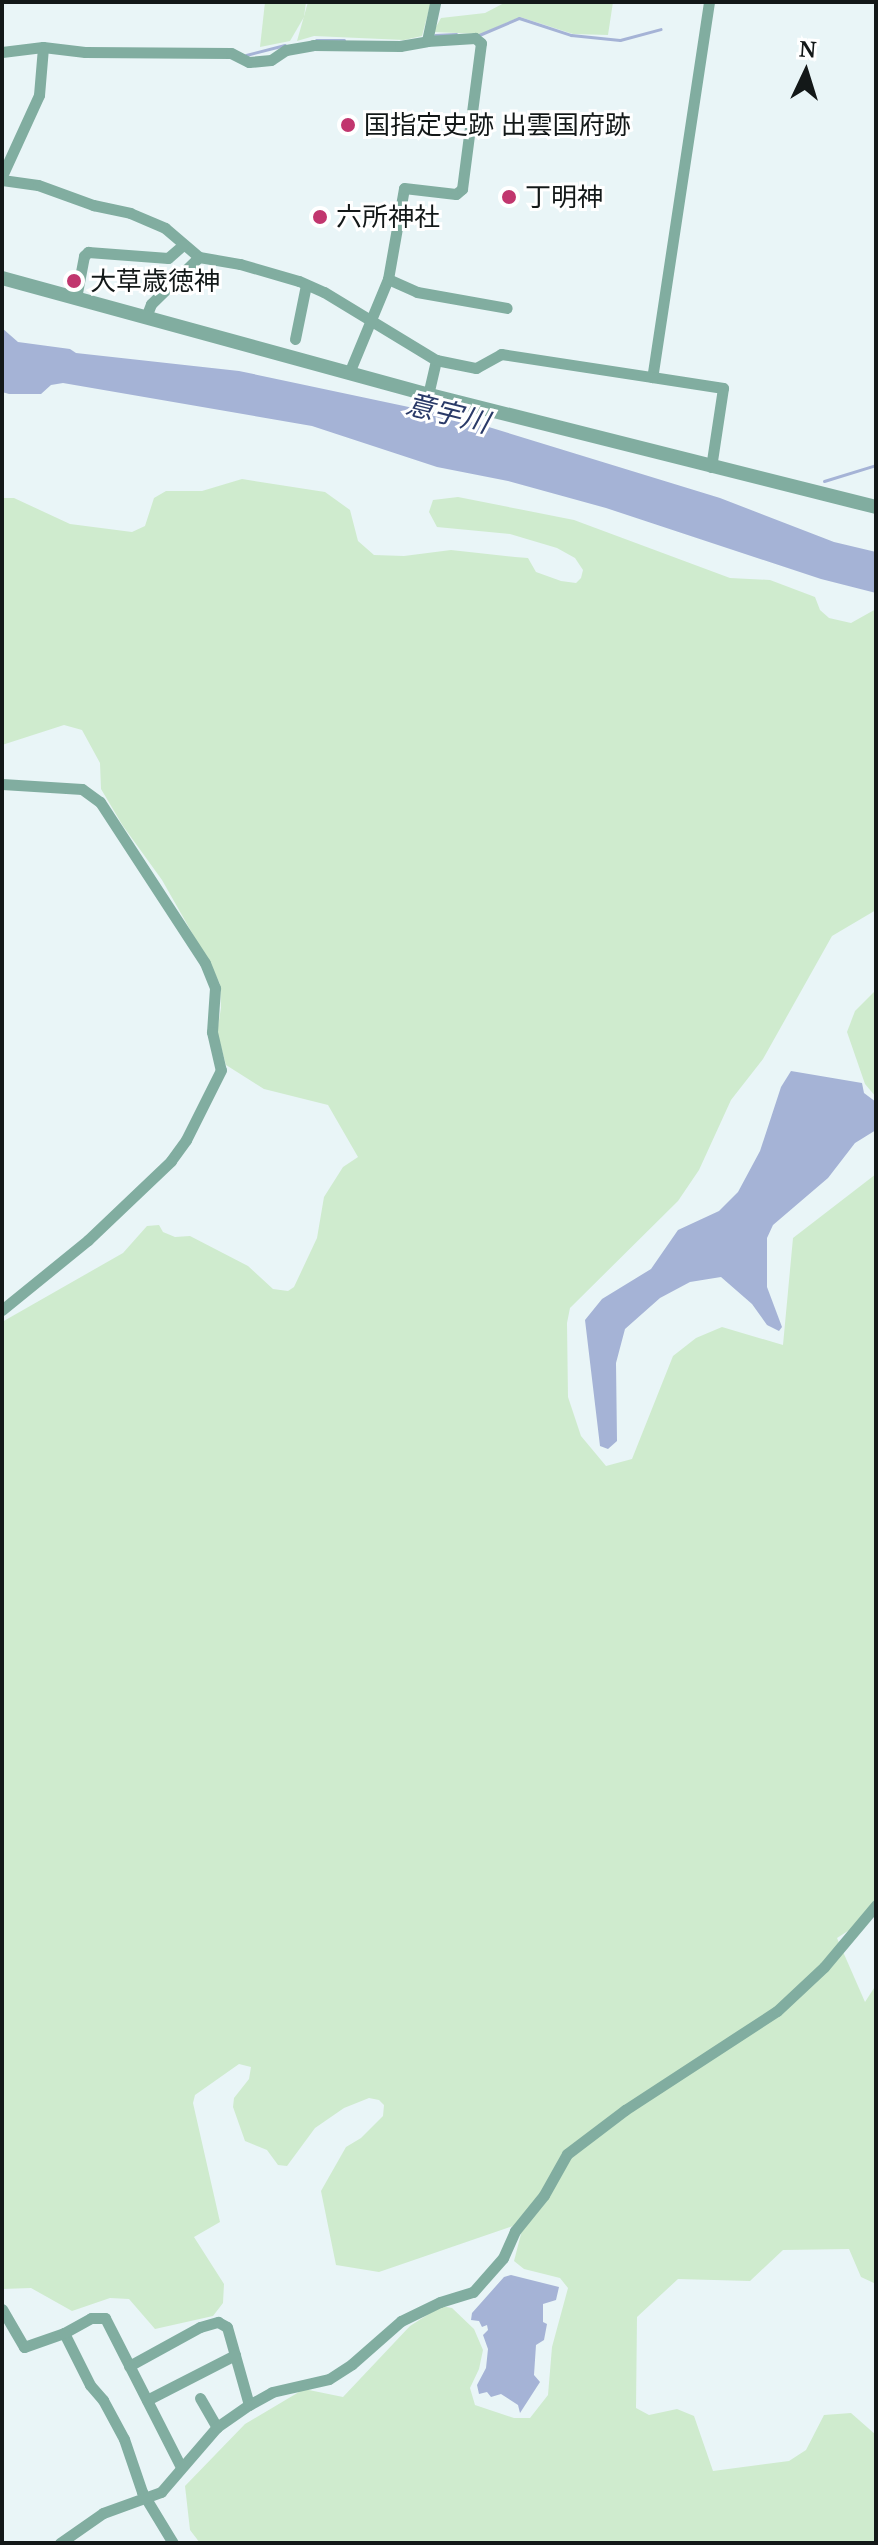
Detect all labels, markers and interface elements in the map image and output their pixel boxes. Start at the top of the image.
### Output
north arrow [766,32,846,112]
text: N [798,32,817,64]
place label: 国指定史跡 出雲国府跡 [364,109,631,141]
marker: 国指定史跡 出雲国府跡 [339,116,357,134]
place label: 丁明神 [525,181,603,213]
marker: 丁明神 [500,188,518,206]
place label: 六所神社 [336,201,440,233]
marker: 六所神社 [311,208,329,226]
place label: 大草歳徳神 [90,265,220,297]
marker: 大草歳徳神 [65,272,83,290]
water label: 意宇川 [403,386,493,438]

